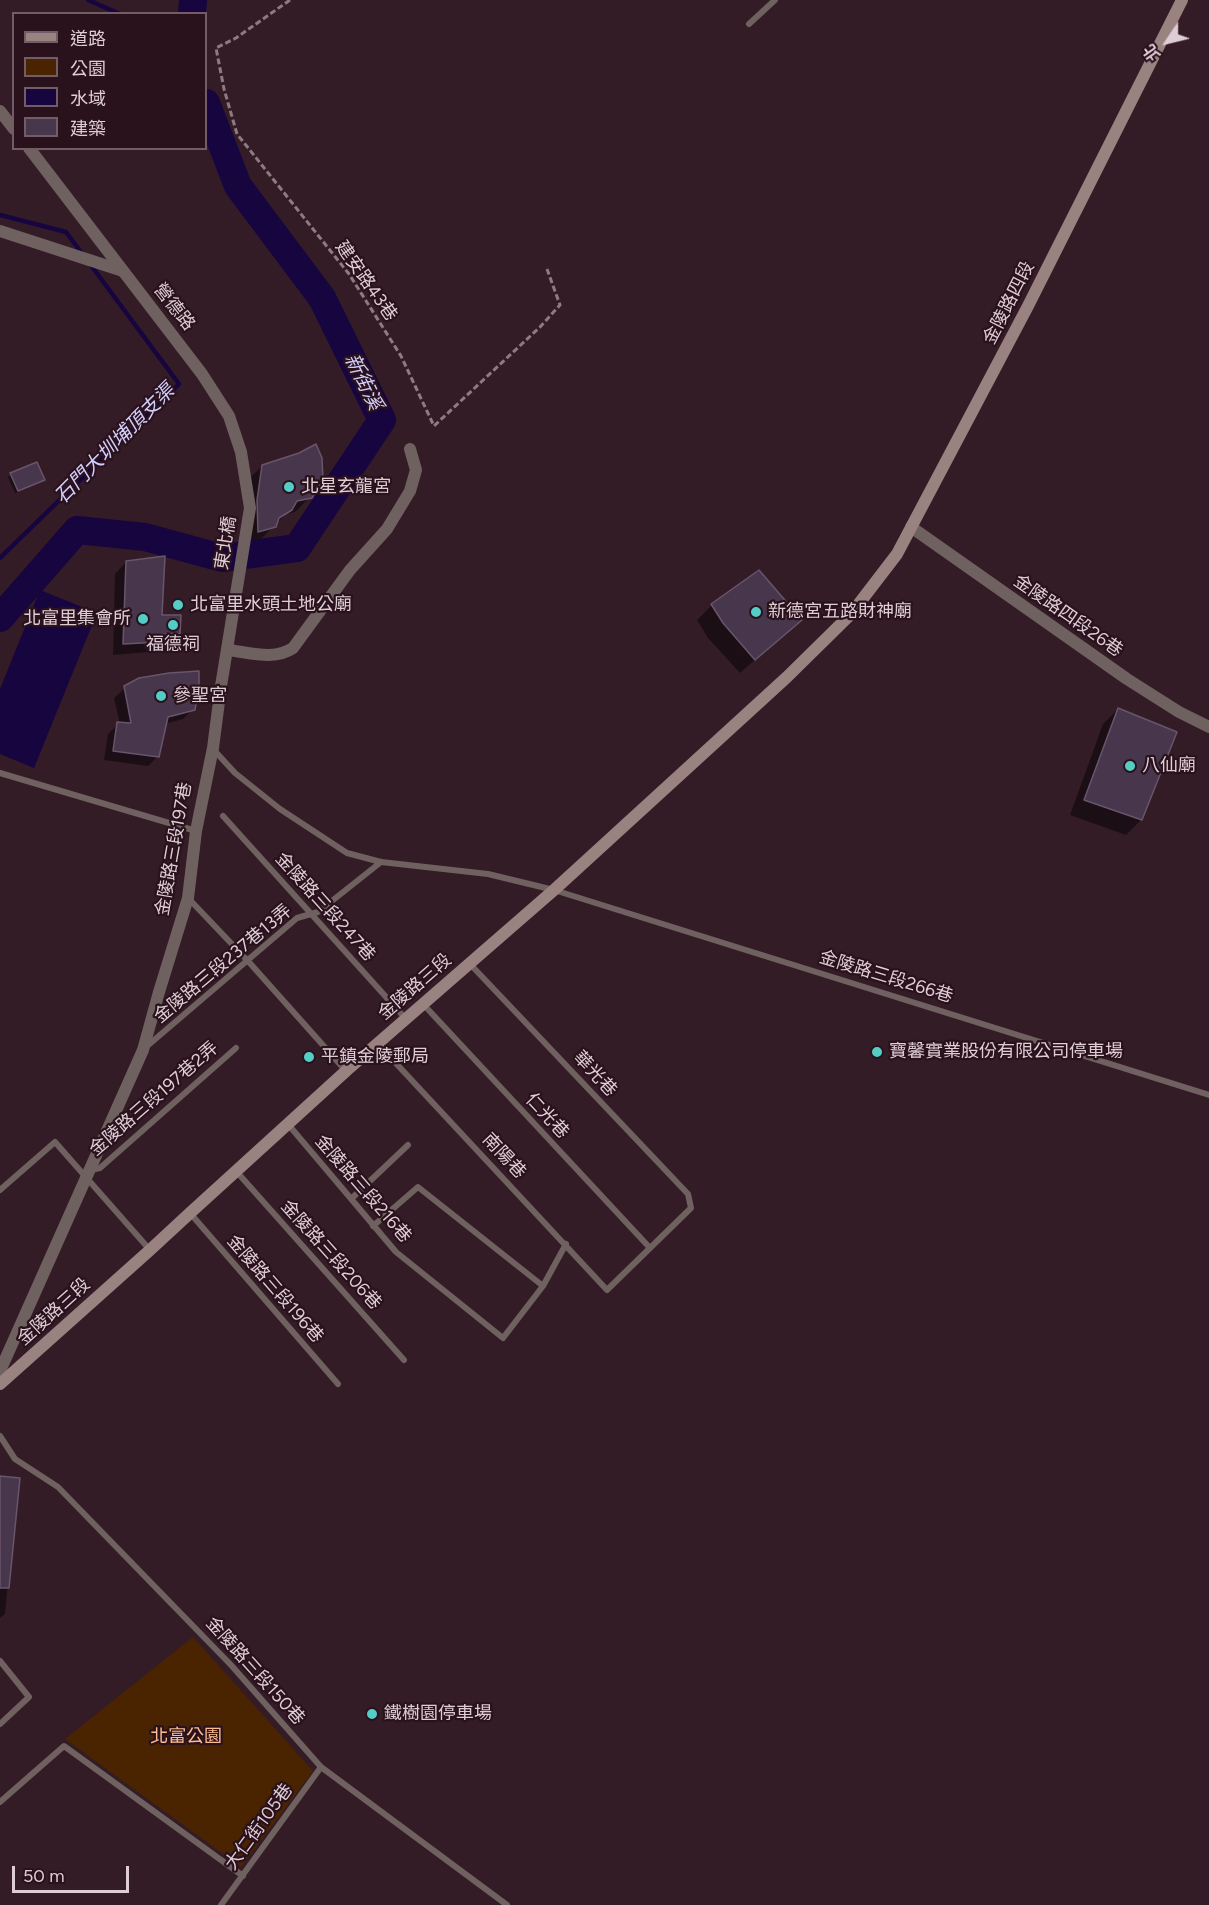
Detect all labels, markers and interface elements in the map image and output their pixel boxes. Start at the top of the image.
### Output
legend [12,12,207,150]
north arrow [1137,12,1197,72]
text: 道路 [70,28,106,50]
text: 北 [1139,41,1164,65]
text: 公園 [70,58,106,80]
text: 水域 [70,88,106,110]
text: 建築 [70,118,106,140]
street label: 建安路43巷 [330,237,402,325]
street label: 金陵路四段 [979,258,1039,348]
street label: 營德路 [149,279,199,335]
water label: 新街溪 [339,350,387,414]
water label: 石門大圳埔頂支渠 [50,379,180,509]
place label: 北星玄龍宮 [301,476,391,498]
marker: 北星玄龍宮 [282,480,296,494]
street label: 東北橋 [211,515,241,571]
street label: 金陵路四段26巷 [1009,570,1127,662]
place label: 北富里水頭土地公廟 [190,594,352,616]
marker: 北富里水頭土地公廟 [171,598,185,612]
place label: 新德宮五路財神廟 [768,601,912,623]
marker: 新德宮五路財神廟 [749,605,763,619]
place label: 北富里集會所 [23,608,131,630]
marker: 北富里集會所 [136,612,150,626]
marker: 福德祠 [166,618,180,632]
place label: 福德祠 [146,634,200,656]
place label: 參聖宮 [173,685,227,707]
marker: 參聖宮 [154,689,168,703]
place label: 八仙廟 [1142,755,1196,777]
marker: 八仙廟 [1123,759,1137,773]
street label: 金陵路三段197巷 [152,781,196,917]
street label: 金陵路三段247巷 [271,848,379,966]
street label: 金陵路三段237巷13弄 [150,900,296,1028]
street label: 金陵路三段266巷 [817,946,955,1008]
street label: 金陵路三段 [374,949,456,1025]
street label: 金陵路三段197巷2弄 [85,1037,223,1161]
place label: 寶馨實業股份有限公司停車場 [889,1041,1123,1063]
marker: 寶馨實業股份有限公司停車場 [870,1045,884,1059]
place label: 平鎮金陵郵局 [321,1046,429,1068]
street label: 華光巷 [569,1047,621,1101]
marker: 平鎮金陵郵局 [302,1050,316,1064]
street label: 仁光巷 [521,1089,573,1143]
street label: 南陽巷 [478,1129,530,1183]
street label: 金陵路三段216巷 [310,1131,416,1247]
street label: 金陵路三段206巷 [276,1196,386,1314]
street label: 金陵路三段196巷 [222,1231,328,1347]
street label: 金陵路三段 [13,1274,95,1350]
street label: 金陵路三段150巷 [201,1613,309,1729]
place label: 鐵樹園停車場 [384,1703,492,1725]
marker: 鐵樹園停車場 [365,1707,379,1721]
park label: 北富公園 [150,1726,222,1748]
street label: 大仁街105巷 [220,1780,298,1874]
scale bar [15,1854,132,1892]
text: 50 m [23,1865,65,1887]

